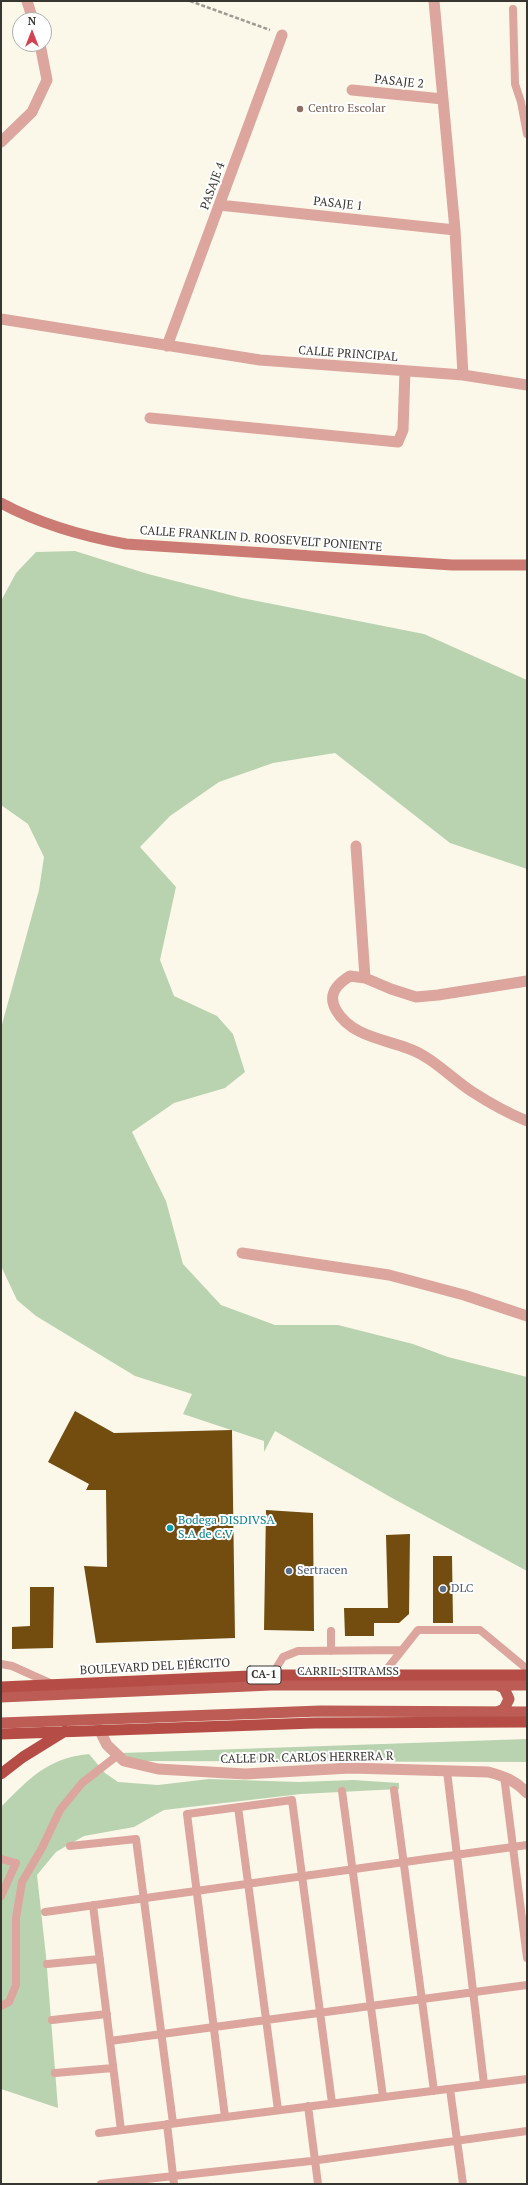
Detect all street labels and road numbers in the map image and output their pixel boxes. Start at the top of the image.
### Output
street label: PASAJE 2 [374,72,424,92]
street label: PASAJE 4 [198,160,228,212]
street label: PASAJE 1 [313,194,363,214]
street label: CALLE PRINCIPAL [298,343,398,365]
street label: CALLE FRANKLIN D. ROOSEVELT PONIENTE [139,523,383,555]
street label: BOULEVARD DEL EJÉRCITO [80,1656,230,1678]
street label: CARRIL SITRAMSS [297,1665,399,1679]
road number: CA-1 [247,1666,281,1684]
street label: CALLE DR. CARLOS HERRERA R [220,1749,394,1767]

